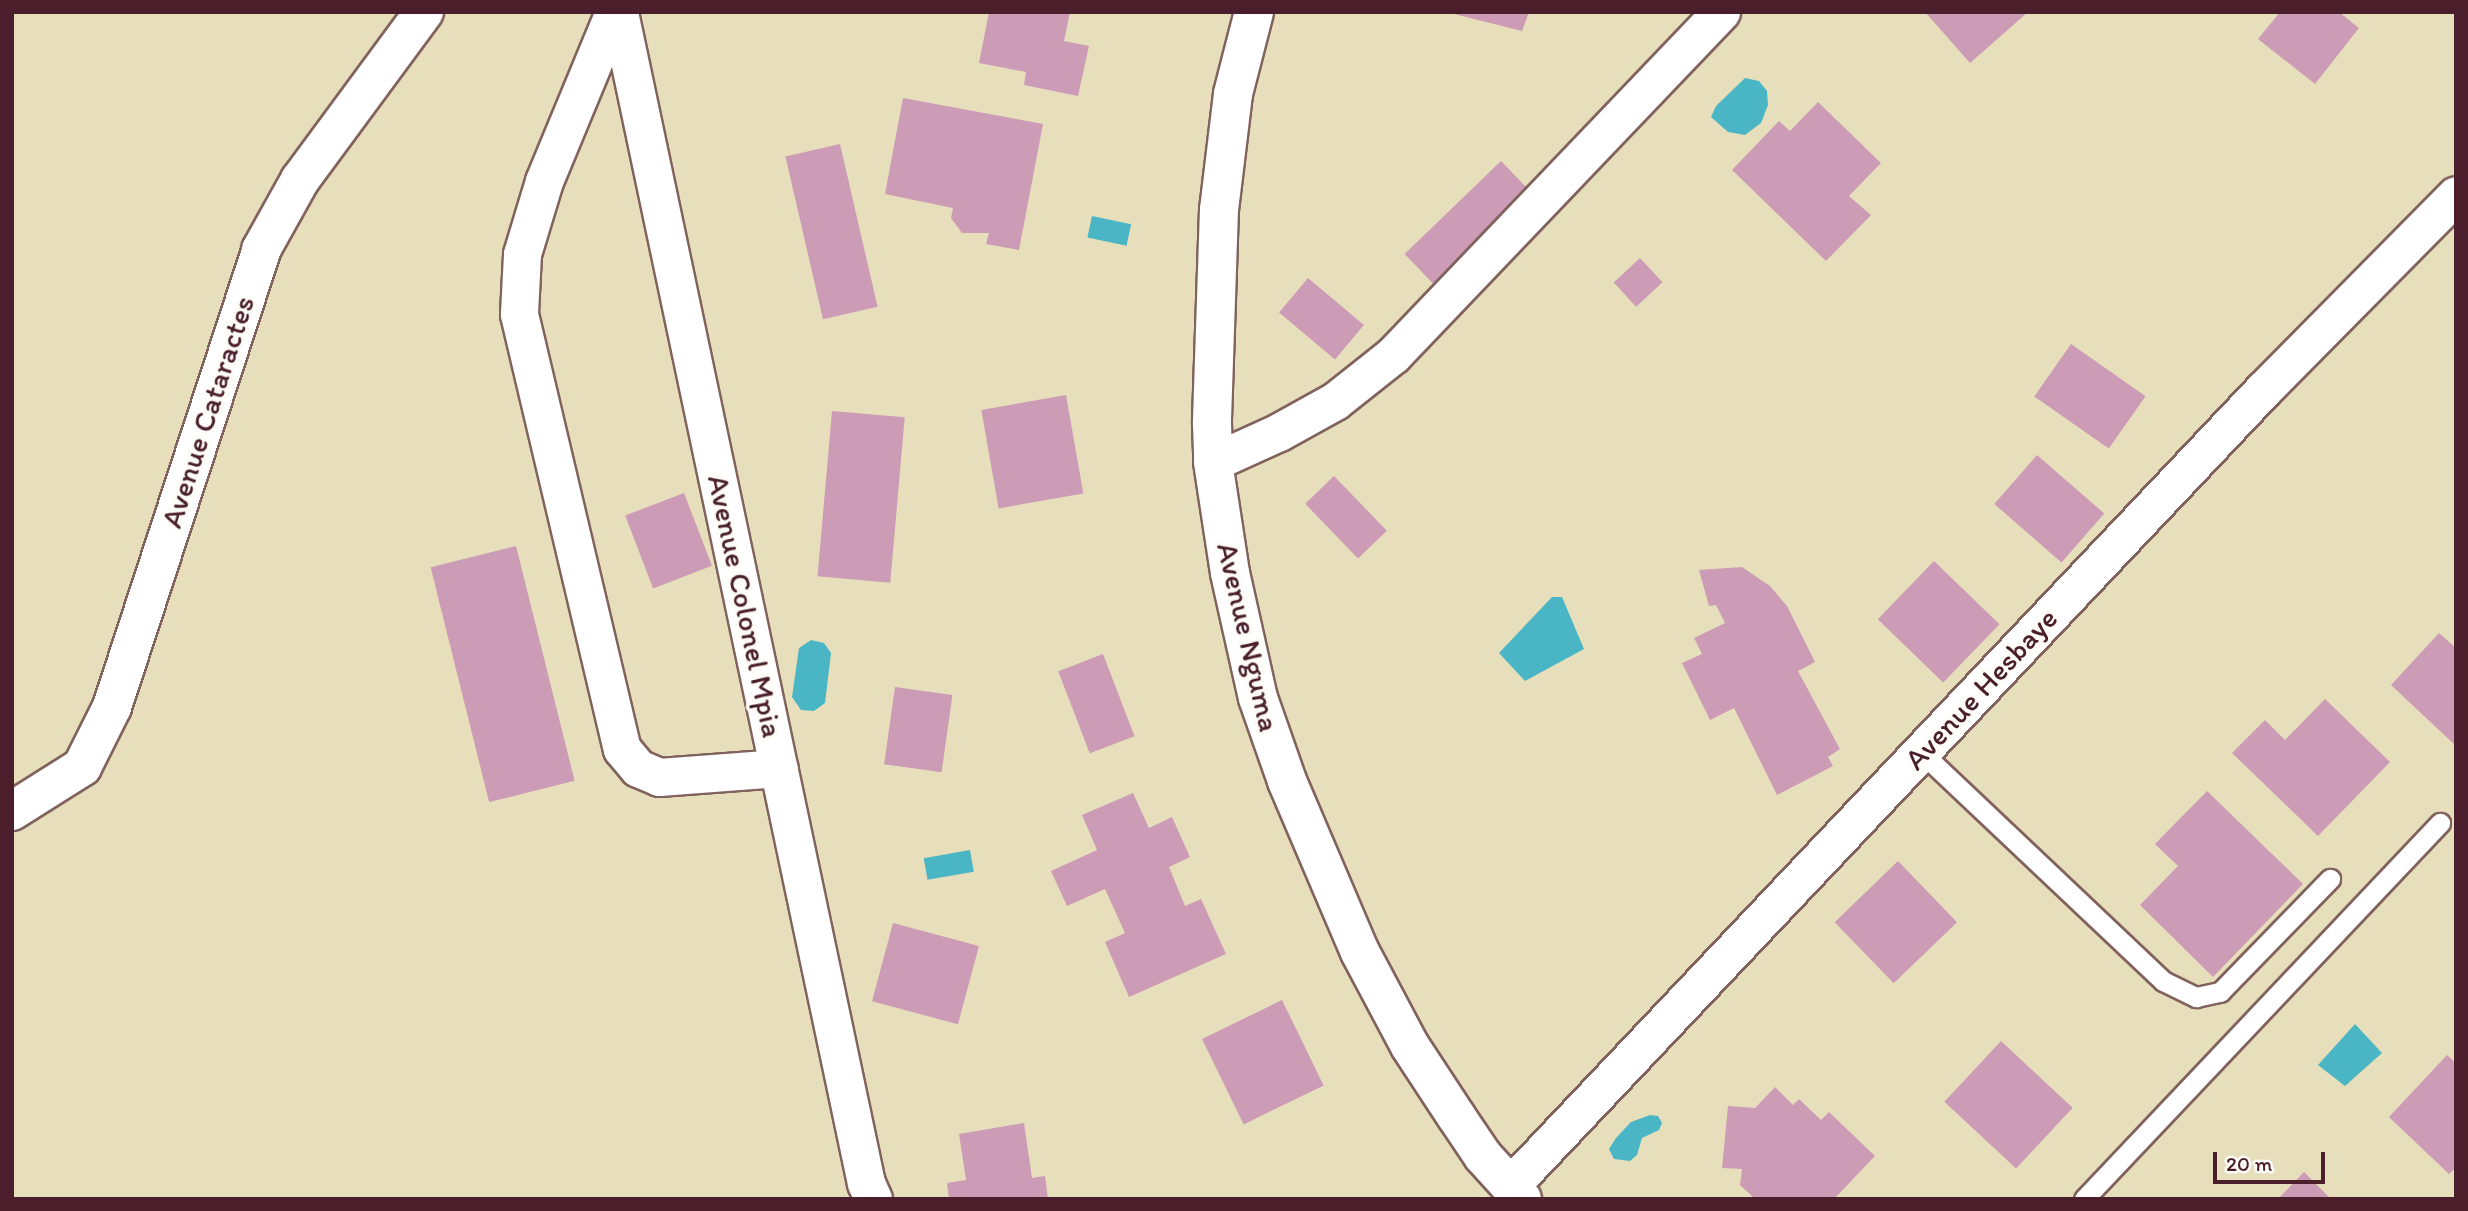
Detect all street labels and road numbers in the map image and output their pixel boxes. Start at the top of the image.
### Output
street label: Avenue Cataractes [154,292,262,532]
street label: Avenue Colonel Mpia [700,472,790,740]
street label: Avenue Nguma [1209,540,1287,734]
street label: Avenue Hesbaye [1897,601,2065,777]

